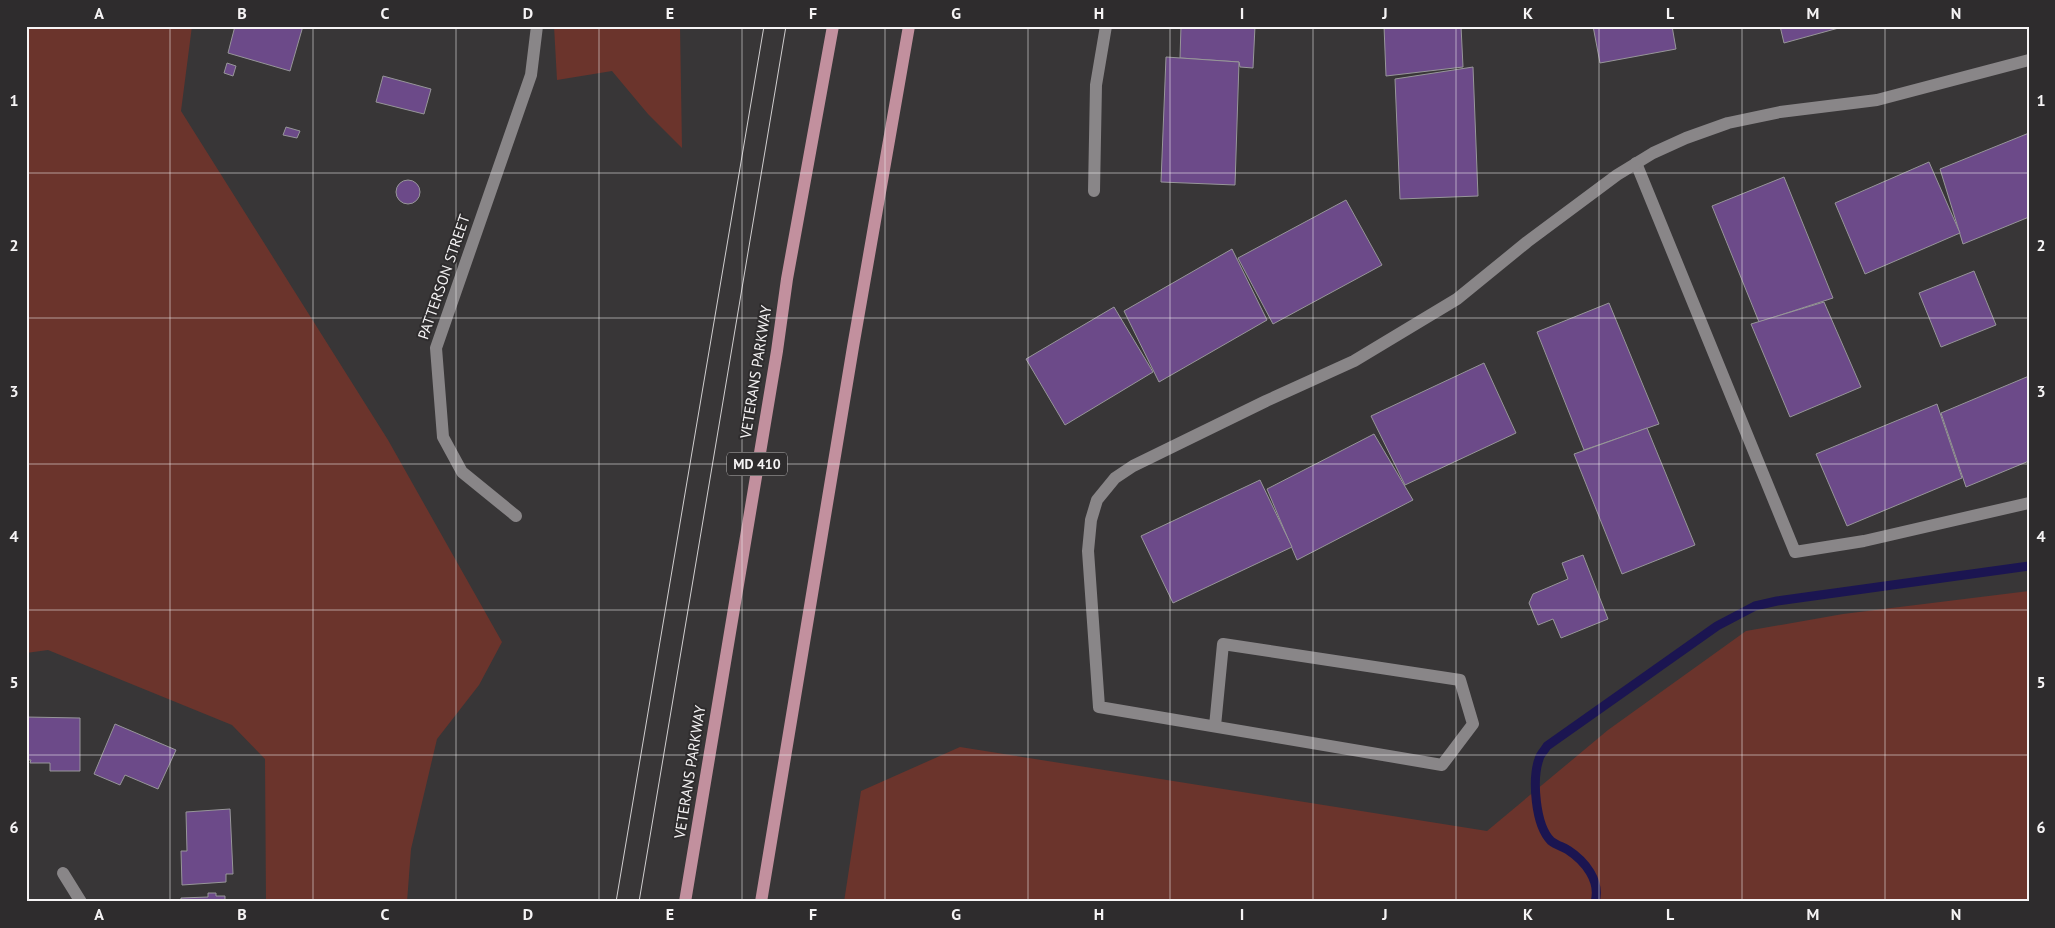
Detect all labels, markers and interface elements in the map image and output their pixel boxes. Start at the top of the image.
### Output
text: A [94,3,104,23]
text: B [237,3,247,23]
text: C [381,3,390,23]
text: D [523,3,533,23]
text: E [666,3,674,23]
text: F [809,3,817,23]
text: G [951,3,961,23]
text: H [1094,3,1104,23]
text: I [1240,3,1244,23]
text: J [1381,3,1388,23]
text: K [1523,3,1533,23]
text: L [1666,3,1675,23]
text: M [1807,3,1819,23]
text: N [1951,3,1961,23]
text: 1 [9,90,19,110]
text: 1 [2036,90,2046,110]
street label: PATTERSON STREET [413,211,474,342]
text: 2 [9,235,19,255]
text: 2 [2036,235,2046,255]
street label: VETERANS PARKWAY [735,303,776,441]
text: 3 [9,381,19,401]
text: 3 [2036,381,2046,401]
road number: MD 410 [727,452,787,476]
text: 4 [9,526,19,546]
text: 4 [2036,526,2046,546]
text: 5 [9,672,19,692]
text: 5 [2036,672,2046,692]
street label: VETERANS PARKWAY [669,703,710,841]
text: 6 [9,817,19,837]
text: 6 [2036,817,2046,837]
text: A [94,904,104,924]
text: B [237,904,247,924]
text: C [381,904,390,924]
text: D [523,904,533,924]
text: E [666,904,674,924]
text: F [809,904,817,924]
text: G [951,904,961,924]
text: H [1094,904,1104,924]
text: I [1240,904,1244,924]
text: J [1381,904,1388,924]
text: K [1523,904,1533,924]
text: L [1666,904,1675,924]
text: M [1807,904,1819,924]
text: N [1951,904,1961,924]

